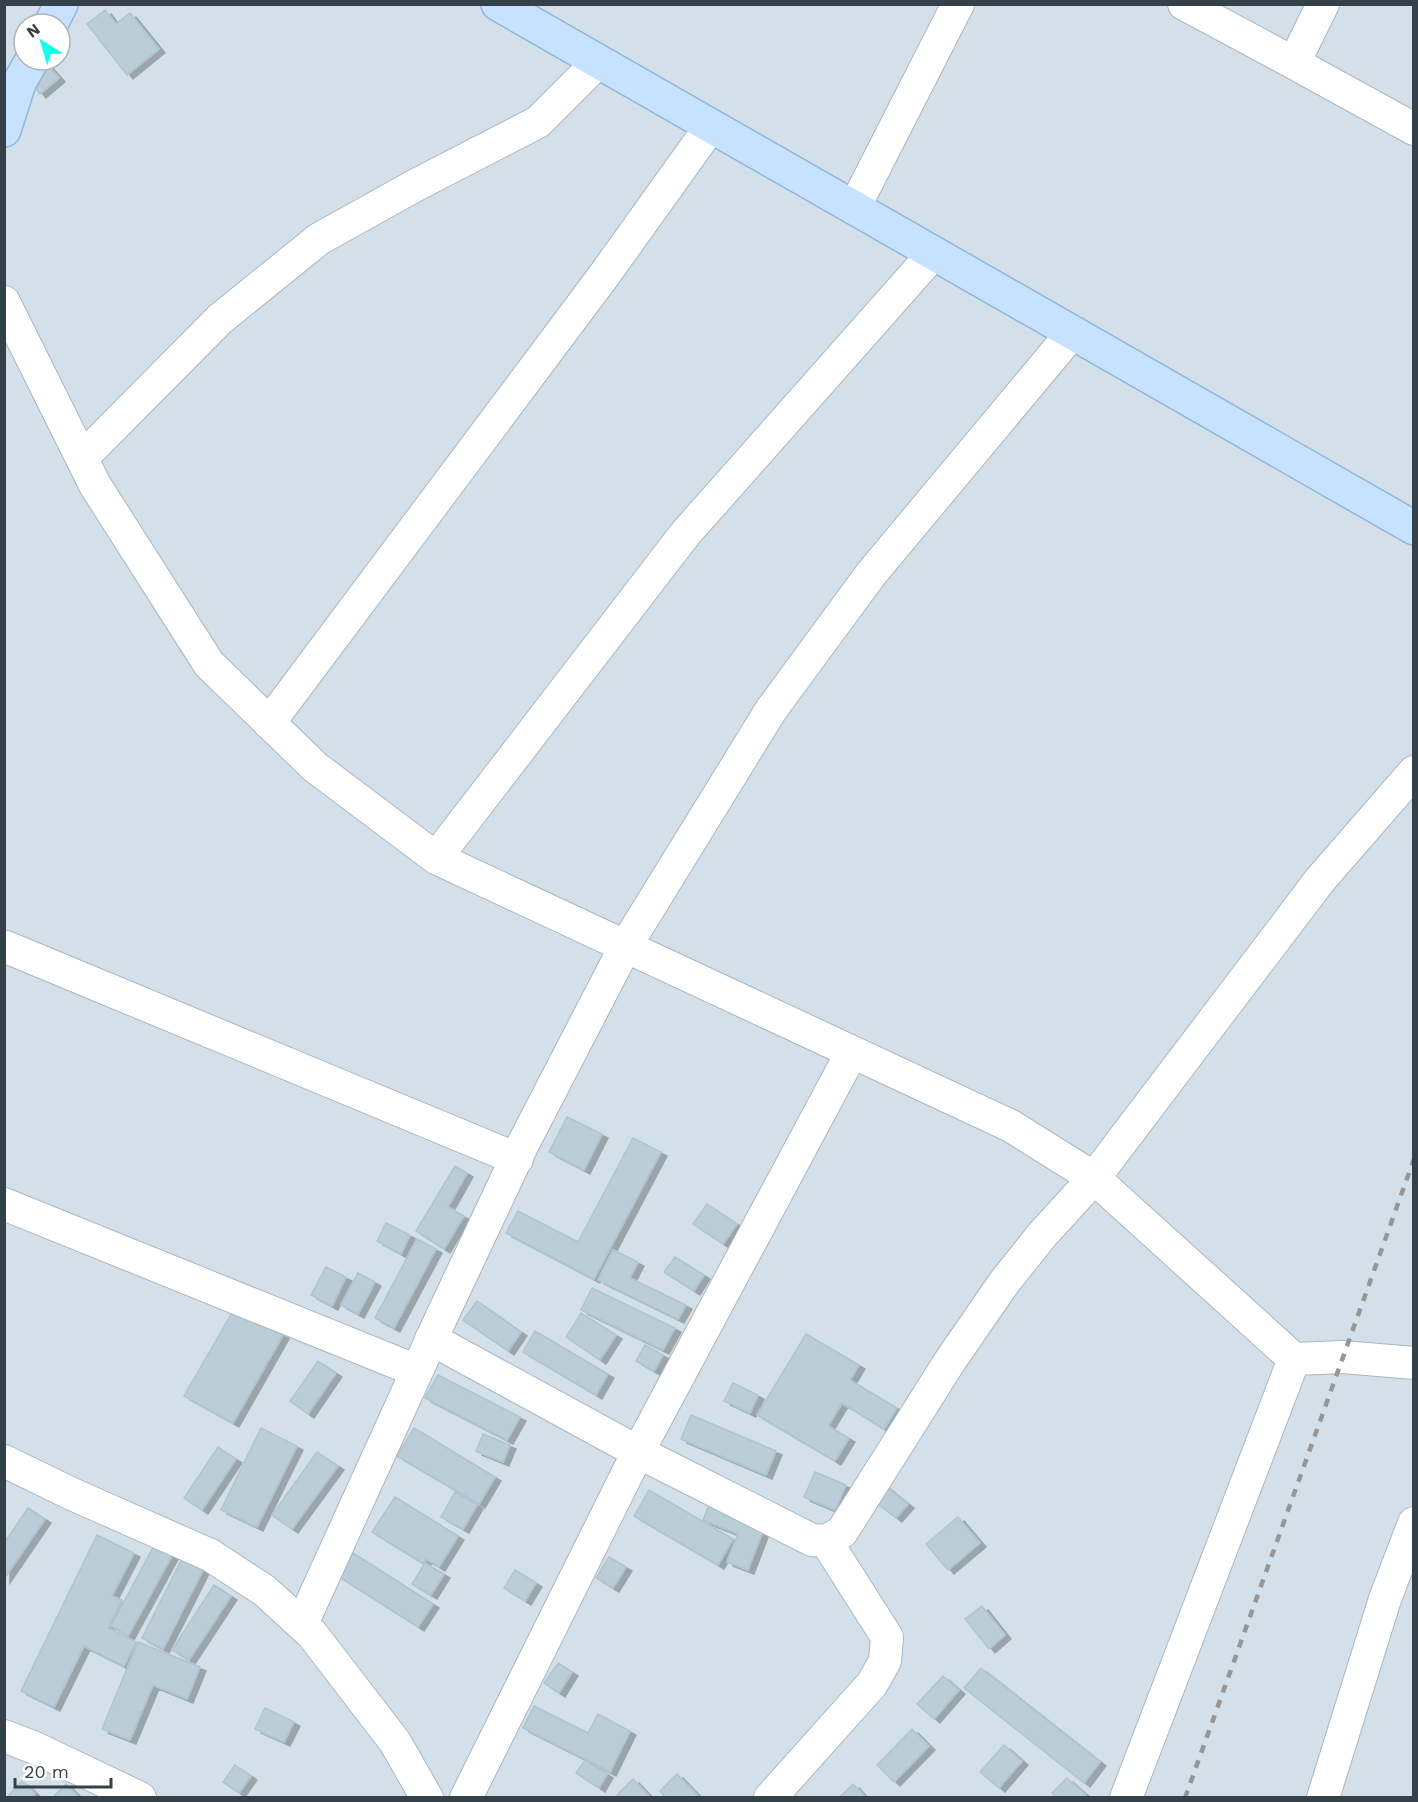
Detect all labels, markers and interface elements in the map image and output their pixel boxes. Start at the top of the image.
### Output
north arrow [12,12,72,72]
text: N [23,19,44,42]
scale bar [15,1751,111,1789]
text: 20 m [24,1761,69,1782]

